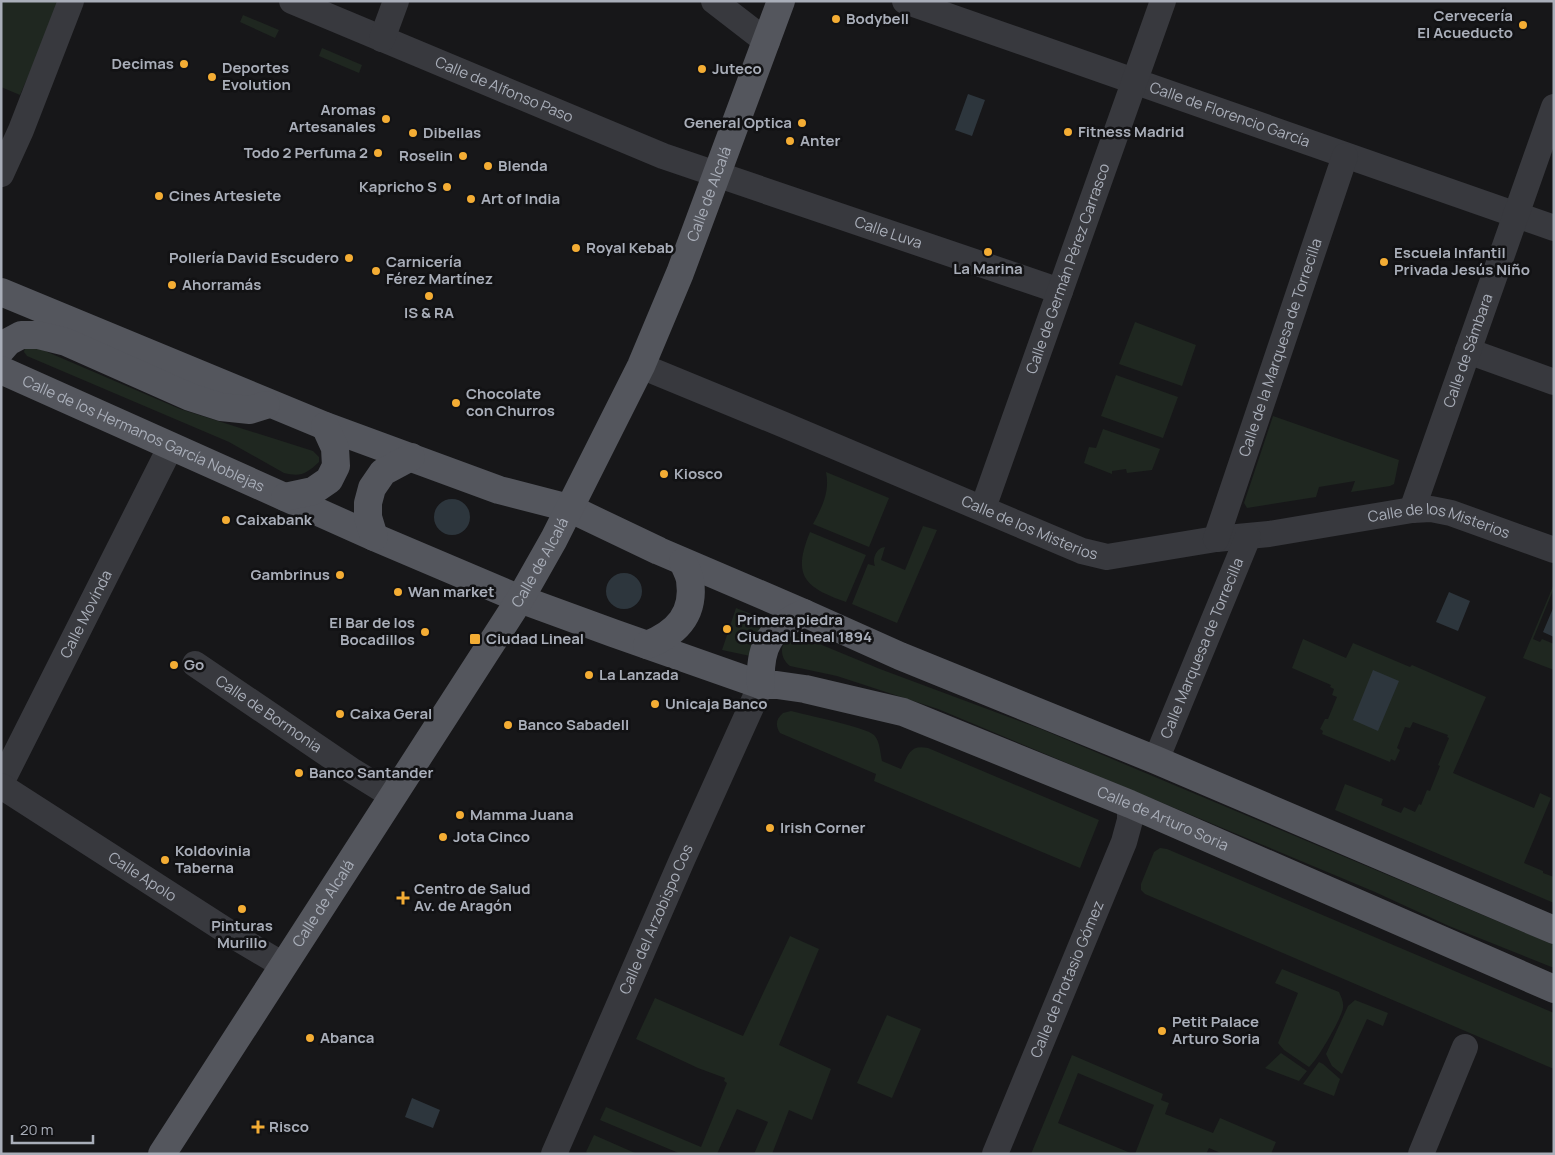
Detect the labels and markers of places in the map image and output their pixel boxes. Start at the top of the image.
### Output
place label: Cervecería El Acueducto [1417,5,1513,43]
place label: Bodybell [846,8,909,29]
marker: Bodybell [830,13,842,25]
marker: Cervecería El Acueducto [1517,19,1529,31]
place label: Decimas [112,53,174,74]
place label: Deportes Evolution [222,57,291,95]
marker: Decimas [178,58,190,70]
place label: Juteco [712,58,762,79]
marker: Juteco [696,63,708,75]
marker: Deportes Evolution [206,71,218,83]
place label: Aromas Artesanales [289,99,376,137]
place label: General Optica [684,112,792,133]
marker: Aromas Artesanales [380,113,392,125]
marker: General Optica [796,117,808,129]
place label: Fitness Madrid [1078,121,1184,142]
place label: Dibellas [423,122,481,143]
marker: Fitness Madrid [1062,126,1074,138]
marker: Dibellas [407,127,419,139]
place label: Anter [800,130,841,151]
marker: Anter [784,135,796,147]
place label: Todo 2 Perfuma 2 [244,142,368,163]
place label: Roselin [399,145,453,166]
marker: Todo 2 Perfuma 2 [372,147,384,159]
marker: Roselin [457,150,469,162]
place label: Blenda [498,155,548,176]
marker: Blenda [482,160,494,172]
place label: Kapricho S [359,176,437,197]
marker: Kapricho S [441,181,453,193]
place label: Cines Artesiete [169,185,281,206]
place label: Art of India [481,188,560,209]
marker: Cines Artesiete [153,190,165,202]
marker: Art of India [465,193,477,205]
place label: Royal Kebab [586,237,674,258]
marker: Royal Kebab [570,242,582,254]
place label: Escuela Infantil Privada Jesús Niño [1394,242,1530,280]
marker: La Marina [982,246,994,258]
place label: Pollería David Escudero [169,247,339,268]
place label: Carnicería Férez Martínez [386,251,493,289]
marker: Pollería David Escudero [343,252,355,264]
marker: Escuela Infantil Privada Jesús Niño [1378,256,1390,268]
place label: La Marina [953,258,1023,279]
marker: Carnicería Férez Martínez [370,265,382,277]
place label: Ahorramás [182,274,261,295]
marker: Ahorramás [166,279,178,291]
marker: IS & RA [423,290,435,302]
place label: IS & RA [404,302,454,323]
place label: Chocolate con Churros [466,383,555,421]
marker: Chocolate con Churros [450,397,462,409]
place label: Kiosco [674,463,723,484]
marker: Kiosco [658,468,670,480]
place label: Caixabank [236,509,313,530]
marker: Caixabank [220,514,232,526]
place label: Gambrinus [251,564,330,585]
marker: Gambrinus [334,569,346,581]
place label: Wan market [408,581,495,602]
marker: Wan market [392,586,404,598]
place label: Primera piedra Ciudad Lineal 1894 [737,609,872,647]
place label: El Bar de los Bocadillos [329,612,415,650]
marker: Primera piedra Ciudad Lineal 1894 [721,623,733,635]
marker: El Bar de los Bocadillos [419,626,431,638]
place label: Ciudad Lineal [486,628,584,649]
marker: Ciudad Lineal [468,632,482,646]
place label: Go [184,654,204,675]
marker: Go [168,659,180,671]
place label: La Lanzada [599,664,679,685]
marker: La Lanzada [583,669,595,681]
place label: Unicaja Banco [665,693,768,714]
marker: Unicaja Banco [649,698,661,710]
place label: Caixa Geral [350,703,432,724]
marker: Caixa Geral [334,708,346,720]
place label: Banco Sabadell [518,714,629,735]
marker: Banco Sabadell [502,719,514,731]
place label: Banco Santander [309,762,434,783]
marker: Banco Santander [293,767,305,779]
place label: Mamma Juana [470,804,574,825]
marker: Mamma Juana [454,809,466,821]
place label: Irish Corner [780,817,866,838]
marker: Irish Corner [764,822,776,834]
place label: Jota Cinco [453,826,530,847]
marker: Jota Cinco [437,831,449,843]
place label: Koldovinia Taberna [175,840,251,878]
marker: Koldovinia Taberna [159,854,171,866]
place label: Centro de Salud Av. de Aragón [414,878,531,916]
marker: Centro de Salud Av. de Aragón [396,891,410,905]
marker: Pinturas Murillo [236,903,248,915]
place label: Pinturas Murillo [211,915,273,953]
place label: Petit Palace Arturo Soria [1172,1011,1260,1049]
marker: Petit Palace Arturo Soria [1156,1025,1168,1037]
place label: Abanca [320,1027,374,1048]
marker: Abanca [304,1032,316,1044]
place label: Risco [269,1116,309,1137]
marker: Risco [251,1120,265,1134]

